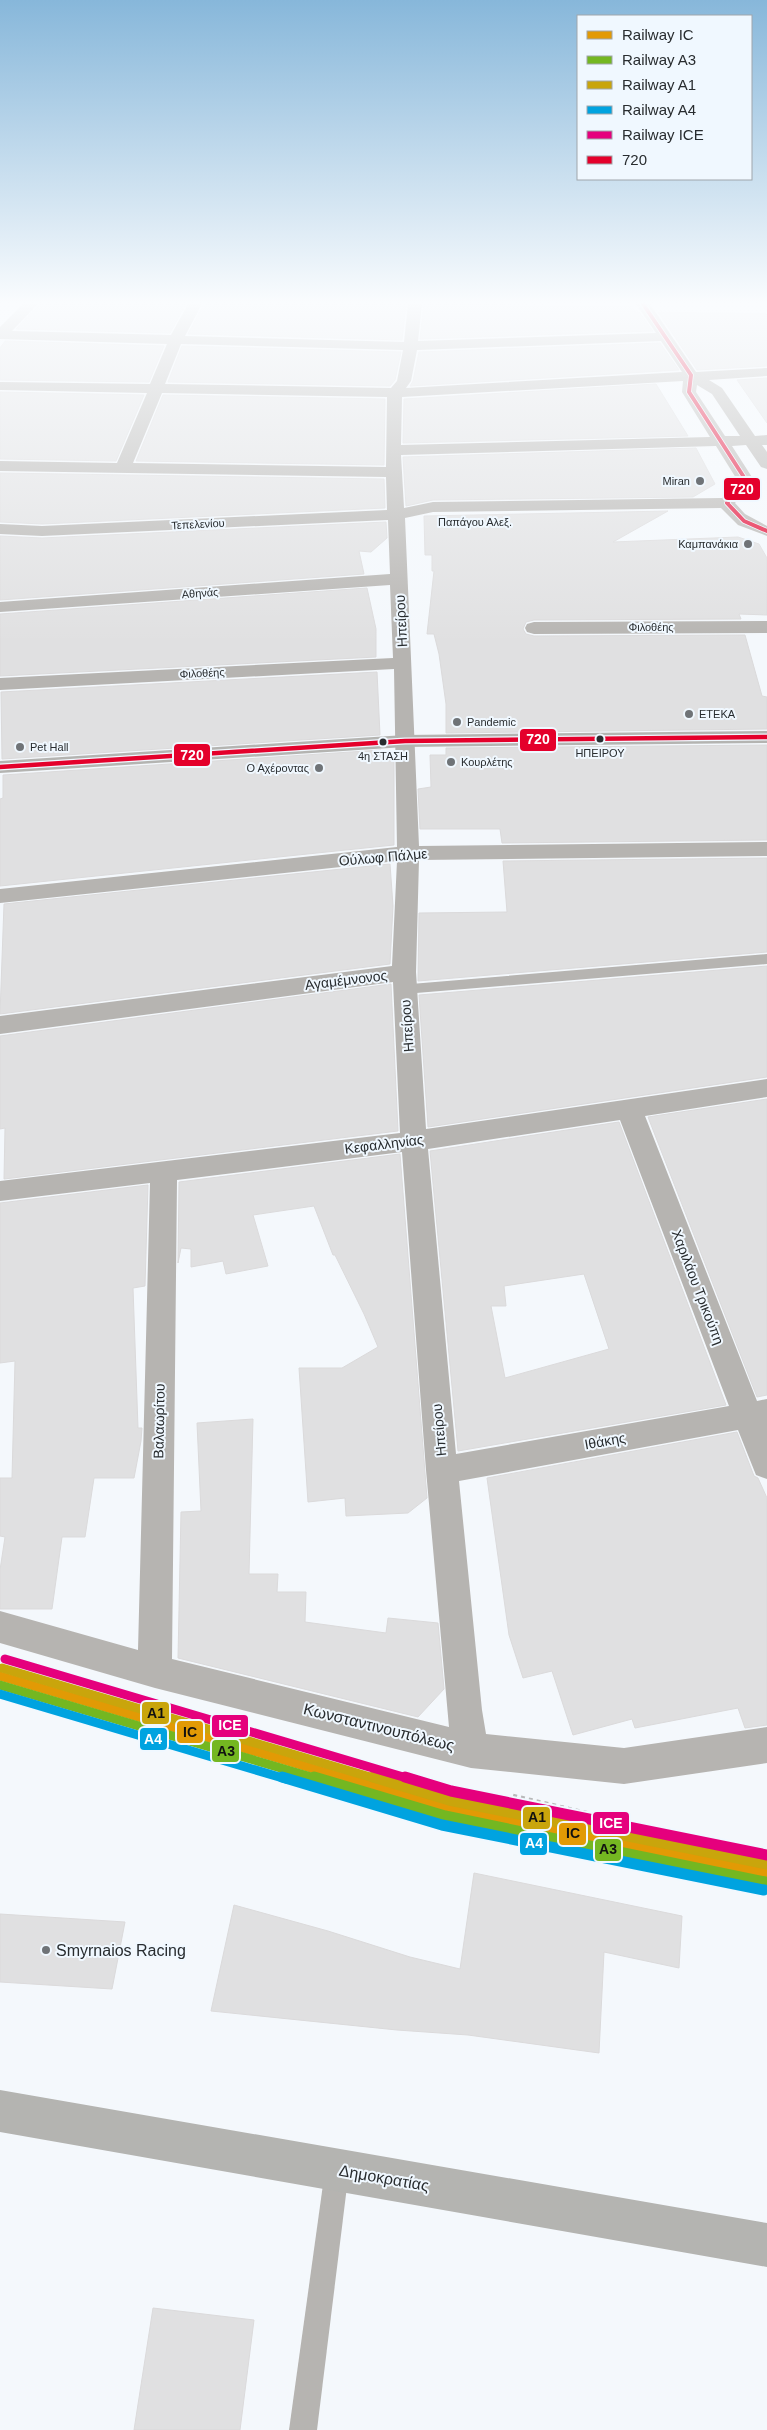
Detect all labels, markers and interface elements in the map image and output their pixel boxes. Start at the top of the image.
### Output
legend [577,15,752,180]
text: Railway IC [622,26,694,43]
text: Railway A3 [622,51,696,68]
text: Railway A1 [622,76,696,93]
text: Railway A4 [622,101,696,118]
text: Railway ICE [622,126,704,143]
text: 720 [622,151,647,168]
place label: Miran [662,475,690,487]
marker: Miran [694,475,706,487]
line badge: 720 [723,477,761,501]
text: 720 [730,481,754,497]
street label: Παπάγου Αλεξ. [438,516,512,528]
street label: Τεπελενίου [171,517,225,531]
place label: Καμπανάκια [678,538,739,550]
marker: Καμπανάκια [742,538,754,550]
street label: Αθηνάς [181,586,219,600]
street label: Ηπείρου [392,594,410,648]
street label: Φιλοθέης [628,621,674,633]
street label: Φιλοθέης [179,666,225,680]
marker: ΕΤΕΚΑ [683,708,695,720]
place label: ΕΤΕΚΑ [699,708,736,720]
marker: Pandemic [451,716,463,728]
place label: Pandemic [467,716,516,728]
line badge: 720 [519,728,557,752]
text: 720 [526,731,550,747]
marker: ΗΠΕΙΡΟΥ [595,734,605,744]
marker: 4η ΣΤΑΣΗ [378,737,388,747]
marker: Pet Hall [14,741,26,753]
place label: Pet Hall [30,741,69,753]
line badge: 720 [173,743,211,767]
text: 720 [180,747,204,763]
place label: ΗΠΕΙΡΟΥ [575,747,625,759]
place label: 4η ΣΤΑΣΗ [358,750,408,762]
marker: Κουρλέτης [445,756,457,768]
place label: Κουρλέτης [461,756,513,768]
place label: Ο Αχέροντας [246,762,309,774]
marker: Ο Αχέροντας [313,762,325,774]
street label: Ούλωφ Πάλμε [338,845,428,869]
street label: Αγαμέμνονος [304,967,388,993]
street label: Ηπείρου [397,999,417,1053]
street label: Κεφαλληνίας [344,1131,425,1157]
street label: Χαριλάου Τρικούπη [669,1227,727,1347]
street label: Βαλαωρίτου [150,1383,168,1459]
street label: Ηπείρου [429,1403,449,1457]
street label: Ιθάκης [583,1429,627,1452]
street label: Κωνσταντινουπόλεως [302,1700,456,1754]
line badge: A1 [141,1701,170,1725]
text: A1 [147,1705,165,1721]
line badge: ICE [211,1714,249,1738]
text: ICE [218,1717,242,1733]
line badge: IC [176,1720,204,1744]
text: IC [183,1724,197,1740]
line badge: A4 [139,1727,168,1751]
text: A4 [144,1731,162,1747]
line badge: A3 [211,1739,240,1763]
text: A3 [217,1743,235,1759]
line badge: A1 [522,1806,551,1830]
text: A1 [528,1809,546,1825]
line badge: ICE [592,1811,630,1835]
text: ICE [599,1815,623,1831]
line badge: IC [558,1822,587,1846]
text: IC [566,1825,580,1841]
line badge: A4 [519,1832,548,1856]
text: A4 [525,1835,543,1851]
line badge: A3 [594,1838,622,1862]
text: A3 [599,1841,617,1857]
place label: Smyrnaios Racing [56,1942,186,1959]
marker: Smyrnaios Racing [40,1944,52,1956]
street label: Δημοκρατίας [338,2162,431,2194]

